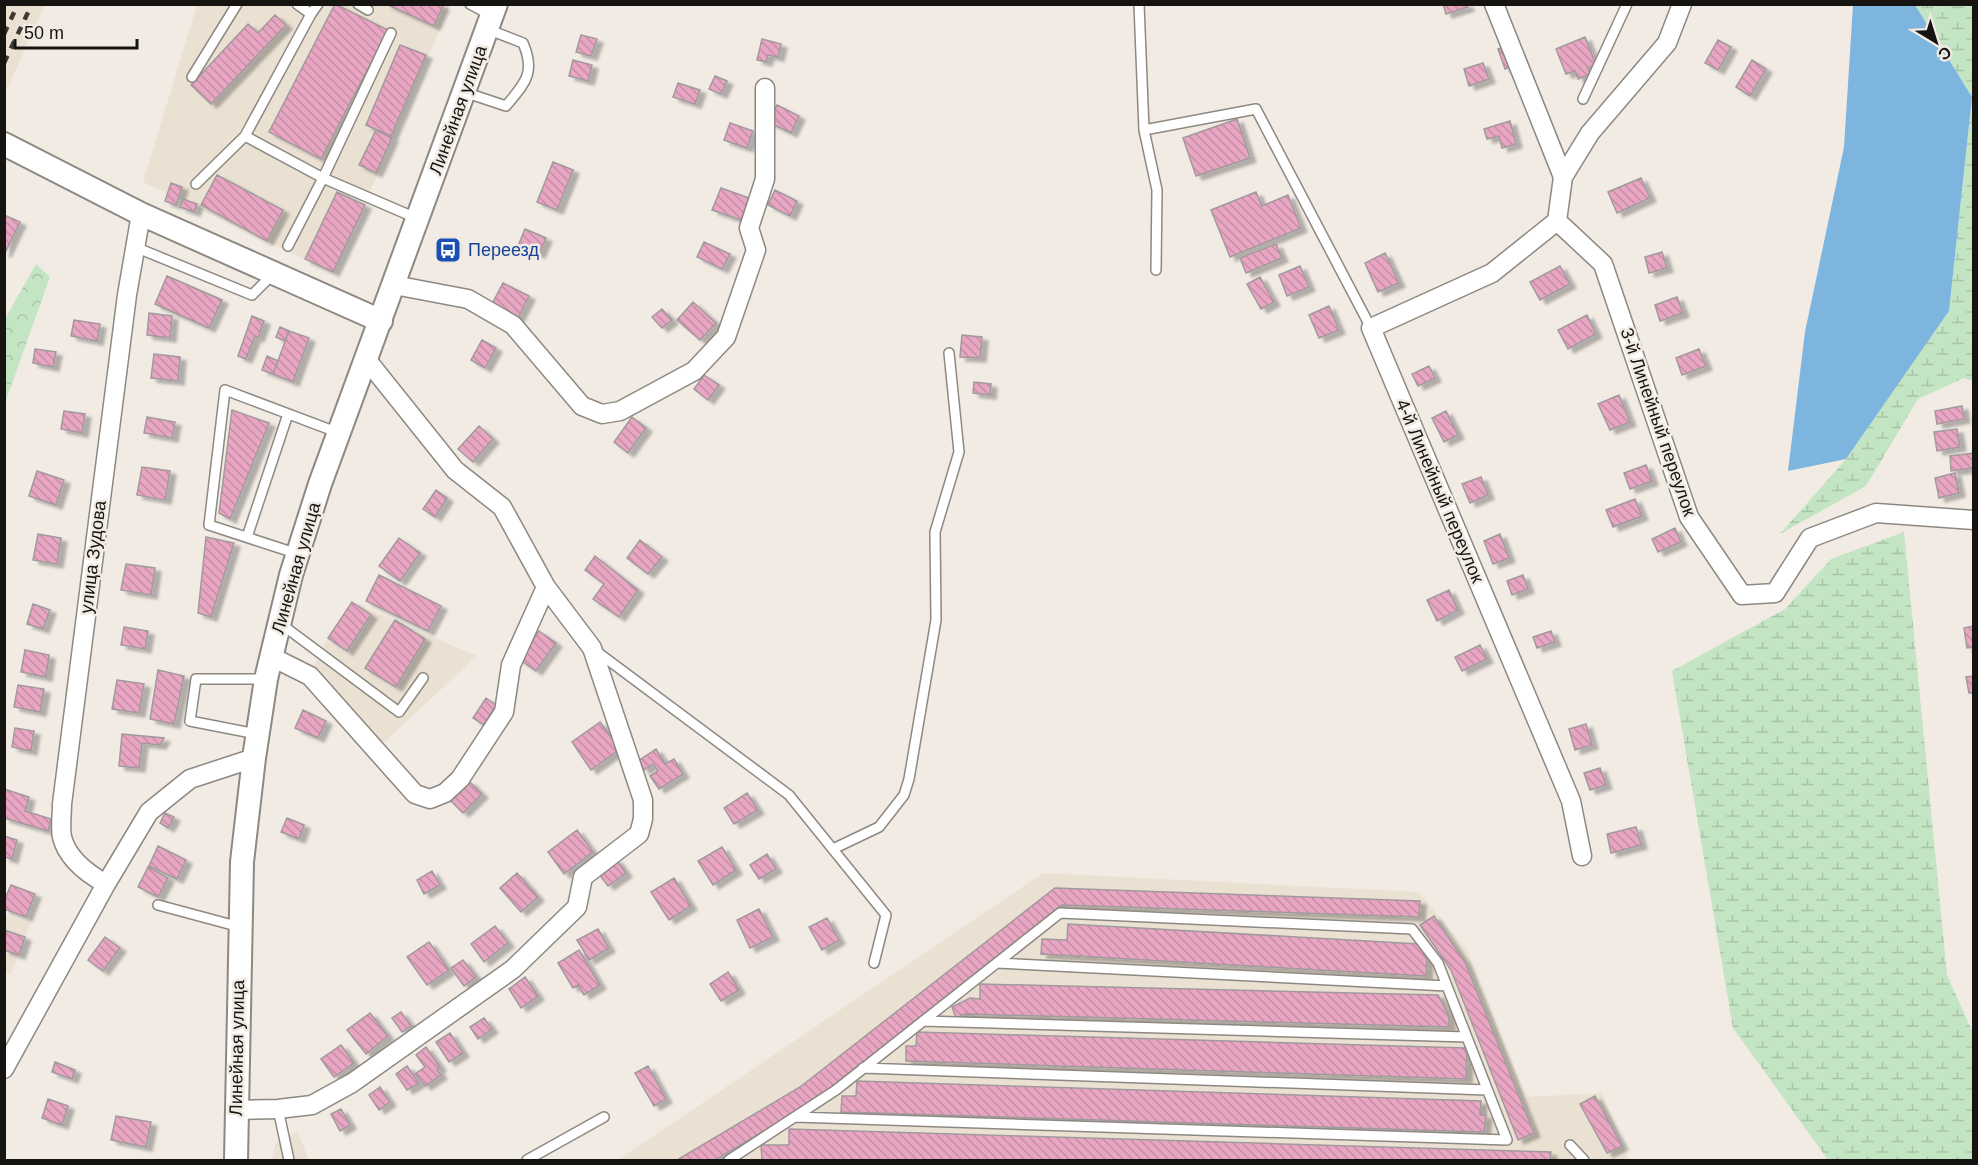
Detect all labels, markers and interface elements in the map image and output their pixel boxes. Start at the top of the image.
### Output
scale bar [15,12,136,50]
north arrow [1906,12,1966,72]
text: 50 m [24,23,64,43]
street label: Линейная улица [425,42,491,177]
text: С [1935,43,1955,64]
bus stop icon: Переезд [433,235,463,265]
place label: Переезд [468,240,539,260]
street label: 3-й Линейный переулок [1616,325,1700,519]
street label: 4-й Линейный переулок [1392,396,1488,586]
street label: улица Зудова [76,498,110,615]
street label: Линейная улица [268,499,325,636]
street label: Линейная улица [226,979,248,1116]

